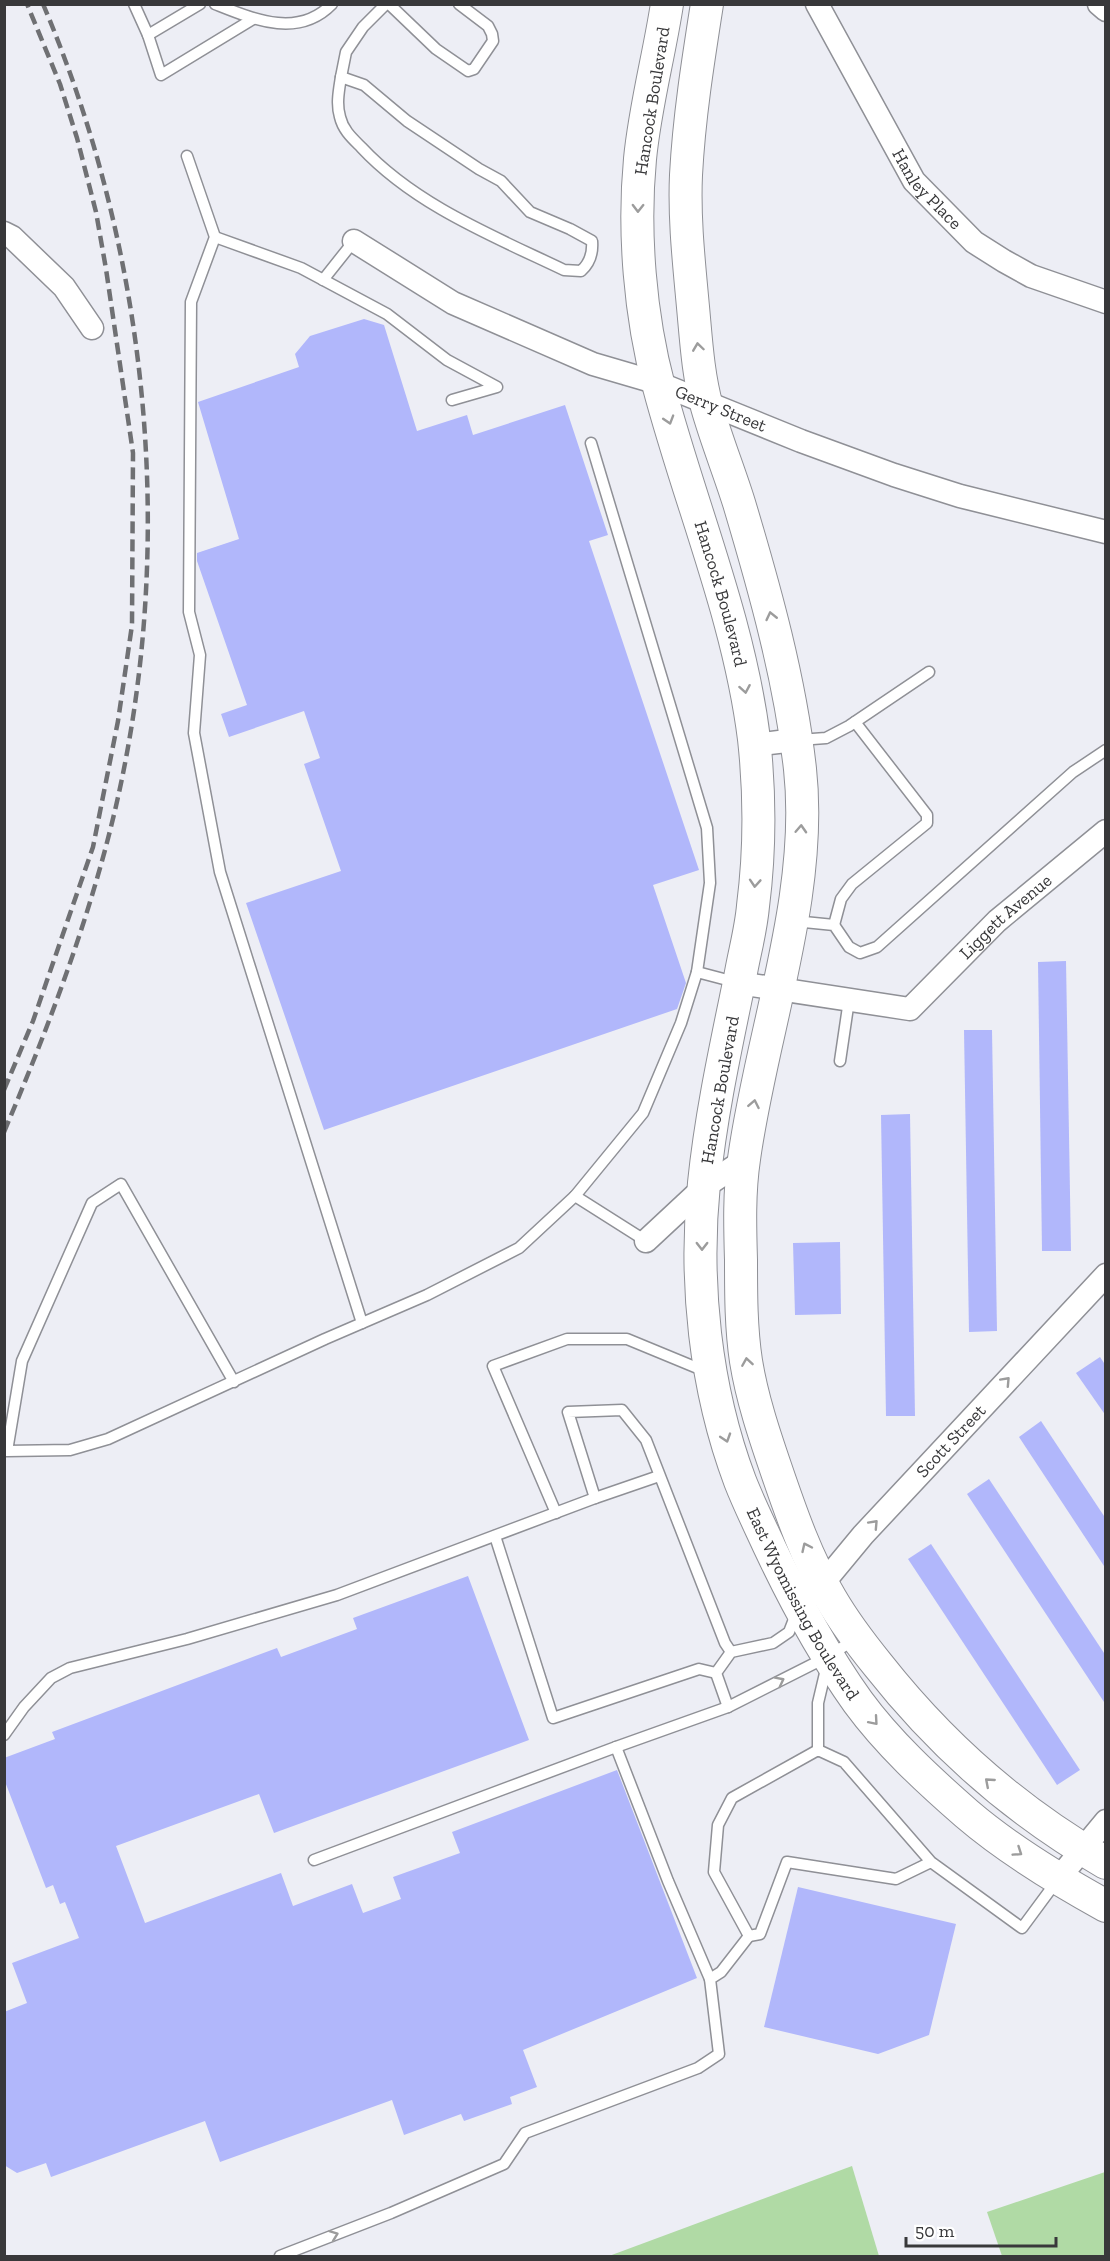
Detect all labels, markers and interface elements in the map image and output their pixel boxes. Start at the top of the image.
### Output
street label: Hancock Boulevard [629,25,675,177]
street label: Hanley Place [887,145,966,234]
one-way arrow [632,203,645,212]
one-way arrow [692,343,704,352]
street label: Gerry Street [672,380,770,437]
one-way arrow [662,414,674,425]
street label: Hancock Boulevard [689,518,752,669]
one-way arrow [765,611,778,621]
one-way arrow [738,684,750,694]
one-way arrow [795,824,808,833]
street label: Liggett Avenue [955,869,1056,964]
one-way arrow [749,878,762,887]
street label: Hancock Boulevard [696,1014,744,1166]
one-way arrow [747,1099,760,1109]
one-way arrow [696,1241,708,1250]
one-way arrow [741,1357,753,1367]
one-way arrow [999,1377,1010,1388]
street label: Scott Street [911,1400,991,1482]
one-way arrow [719,1432,731,1443]
street label: East Wyomissing Boulevard [742,1504,864,1704]
one-way arrow [867,1520,878,1531]
one-way arrow [801,1543,813,1554]
one-way arrow [773,1677,784,1688]
one-way arrow [867,1714,878,1725]
one-way arrow [985,1778,996,1789]
one-way arrow [1011,1845,1022,1856]
scale bar [906,2210,1056,2248]
text: 50 m [915,2220,955,2242]
one-way arrow [328,2230,339,2242]

